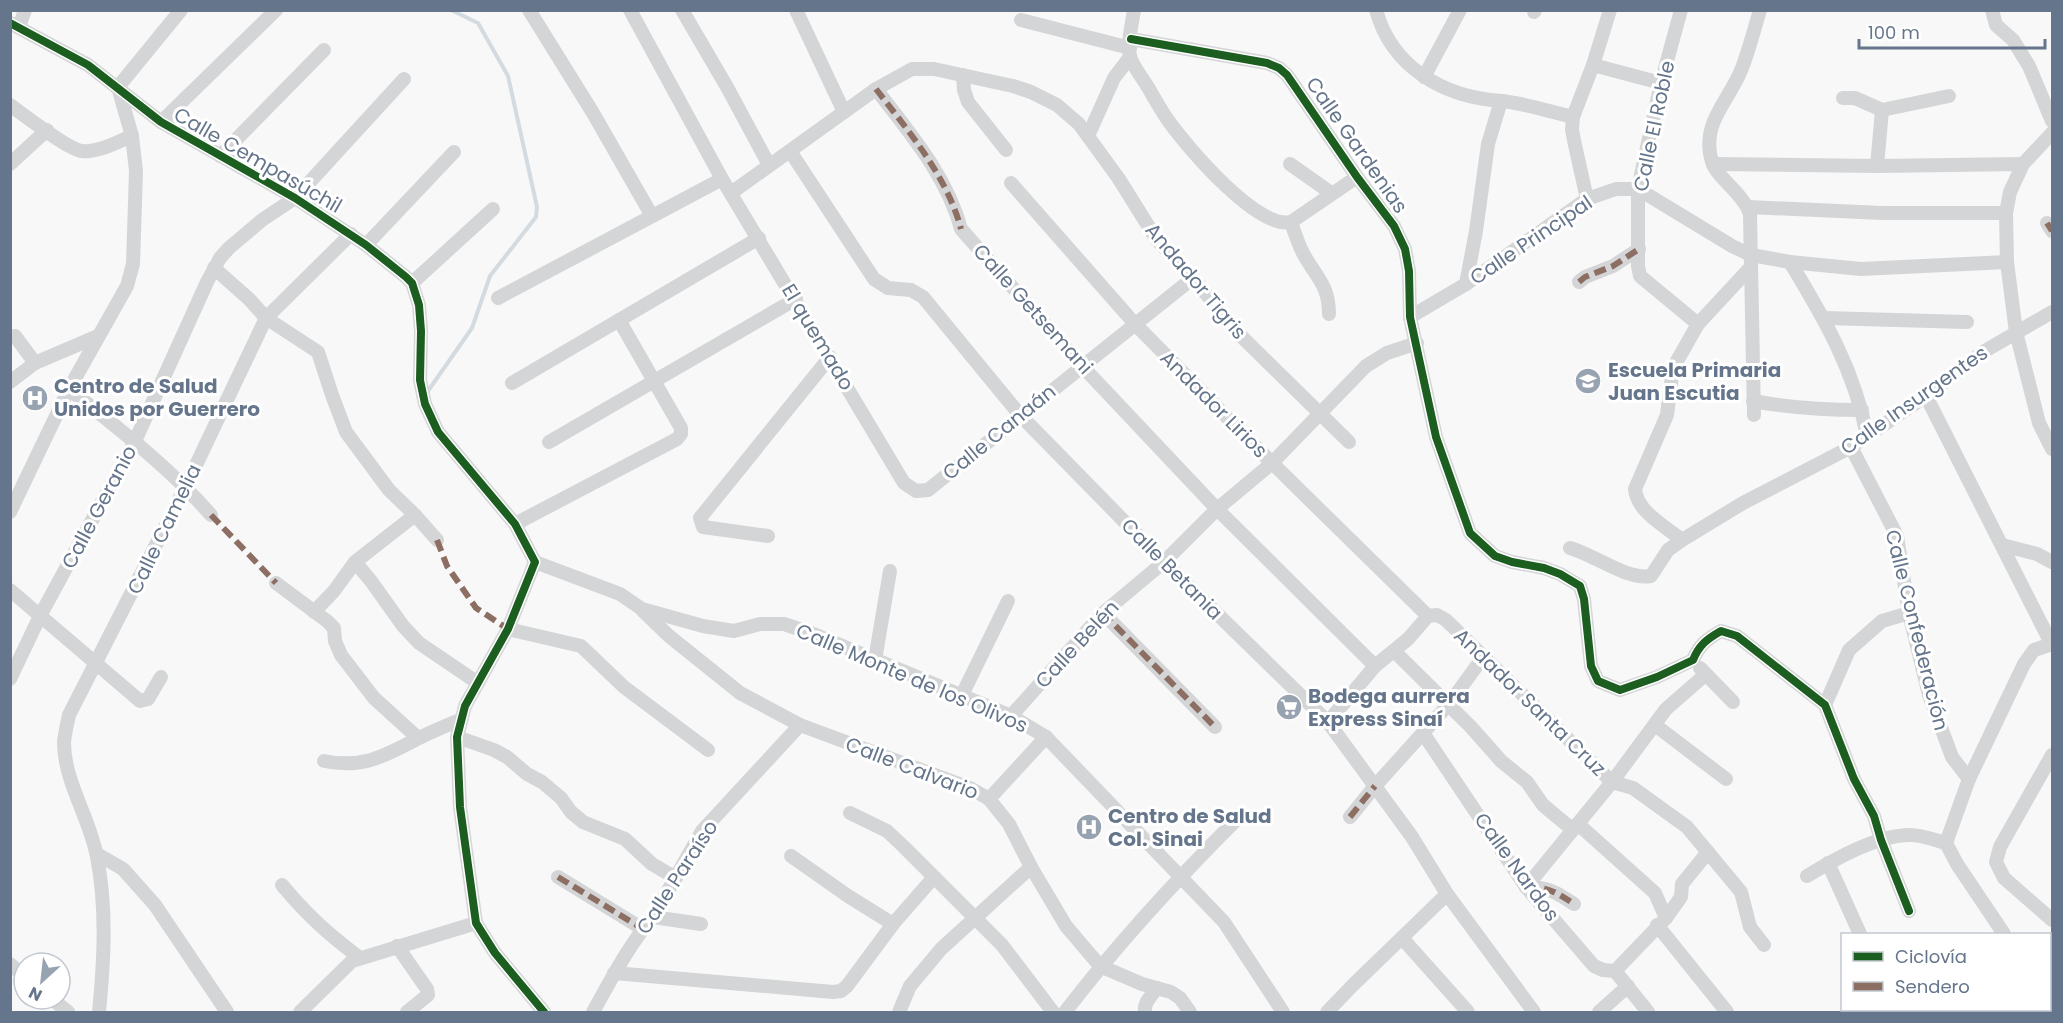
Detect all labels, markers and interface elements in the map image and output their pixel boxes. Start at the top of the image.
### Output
scale bar [1859,12,2045,50]
text: 100 m [1868,20,1920,45]
street label: Calle El Roble [1626,58,1682,194]
street label: Calle Gardenias [1299,71,1415,219]
street label: Calle Cempasúchil [169,100,347,220]
street label: Calle Principal [1464,189,1598,291]
street label: Andador Tigris [1139,217,1253,345]
street label: Calle Getsemani [967,238,1099,380]
street label: El quemado [775,278,861,396]
street label: Calle Insurgentes [1835,339,1993,461]
street label: Andador Lirios [1154,344,1274,464]
place label: Escuela Primaria Juan Escutia [1608,356,1781,407]
school or university icon: Escuela Primaria Juan Escutia [1573,366,1603,396]
place label: Centro de Salud Unidos por Guerrero [54,372,260,423]
street label: Calle Canaán [937,378,1061,486]
hospital icon: Centro de Salud Unidos por Guerrero [20,383,50,413]
street label: Calle Geranio [55,440,143,574]
street label: Calle Camelia [120,459,208,599]
street label: Calle Betania [1115,512,1229,626]
street label: Calle Confederación [1878,527,1956,733]
street label: Calle Belén [1029,594,1125,694]
street label: Calle Monte de los Olivos [792,616,1032,740]
street label: Andador Santa Cruz [1448,622,1612,782]
place label: Bodega aurrera Express Sinaí [1308,682,1470,733]
supermarket icon: Bodega aurrera Express Sinaí [1274,692,1304,722]
street label: Calle Calvario [841,730,983,806]
place label: Centro de Salud Col. Sinai [1108,802,1272,853]
street label: Calle Nardos [1468,807,1566,927]
hospital icon: Centro de Salud Col. Sinai [1074,812,1104,842]
street label: Calle Paraíso [630,815,724,939]
legend [1841,933,2051,1011]
text: Ciclovía [1895,944,1967,969]
north arrow [12,951,72,1011]
text: Sendero [1895,974,1970,999]
text: N [25,981,46,1007]

